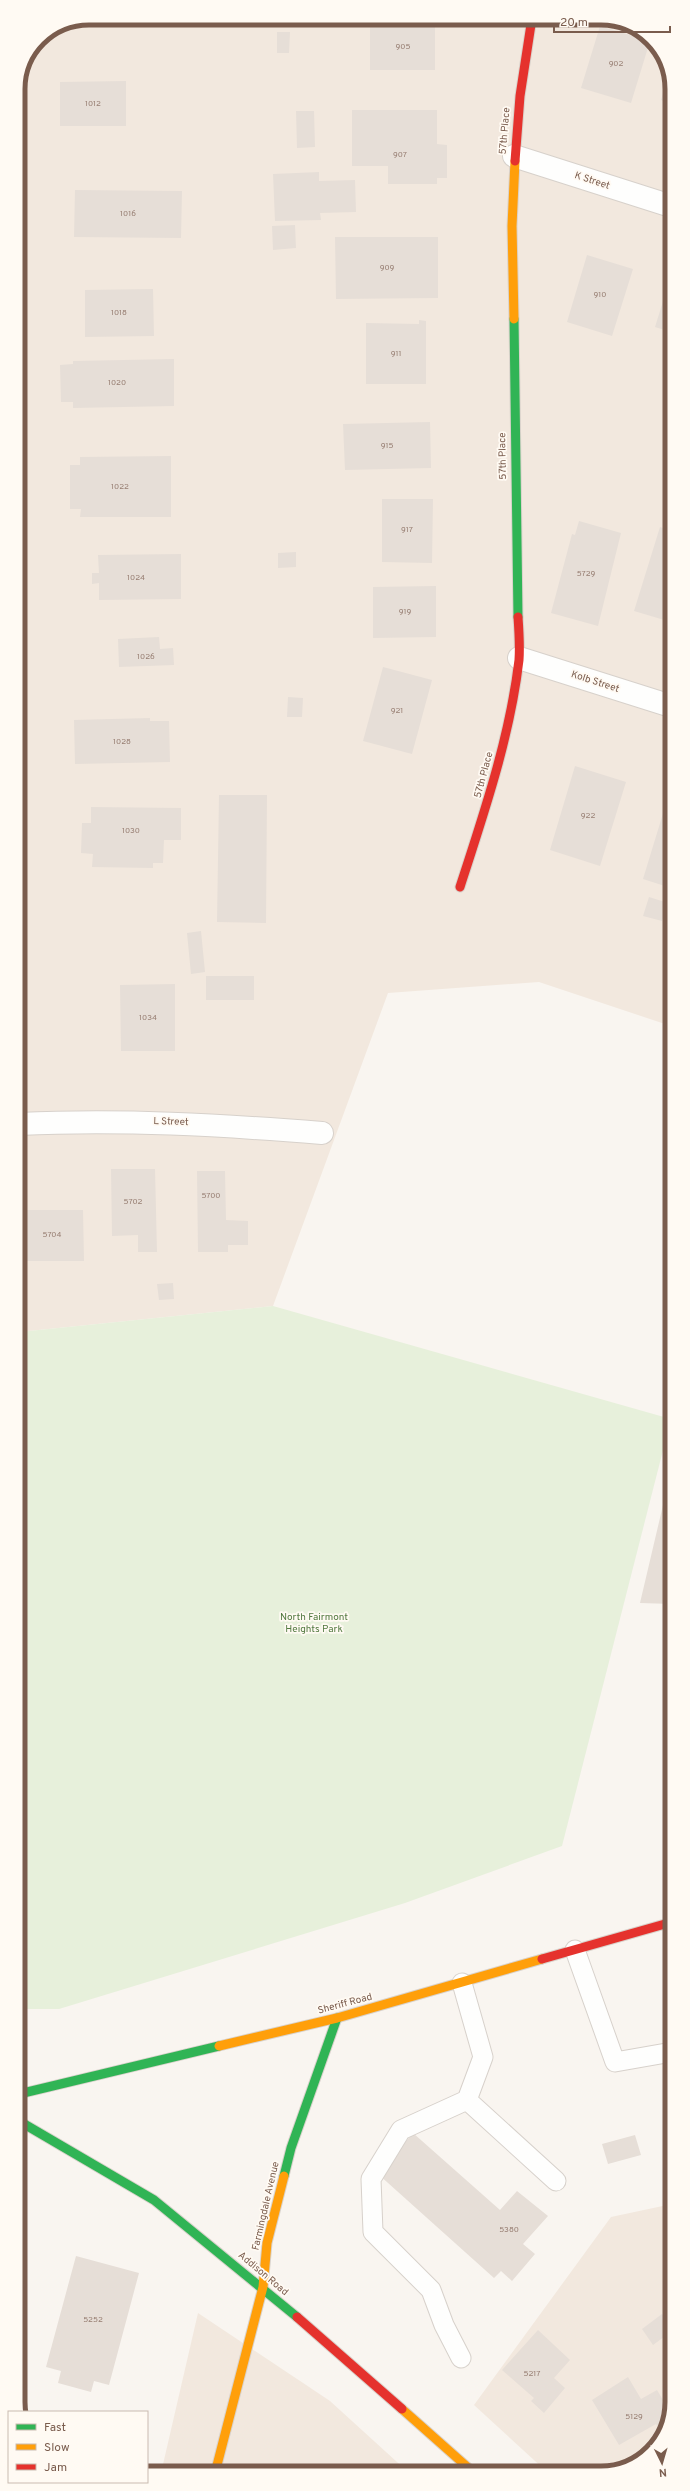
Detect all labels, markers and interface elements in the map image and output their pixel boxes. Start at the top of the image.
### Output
scale bar [554,8,670,34]
text: 20 m [560,15,588,31]
house number: 905 [396,42,410,52]
house number: 902 [609,59,623,69]
house number: 1012 [85,99,101,109]
street label: 57th Place [496,107,514,155]
house number: 907 [393,150,407,160]
street label: K Street [573,169,612,193]
house number: 1016 [120,209,136,219]
house number: 909 [380,263,395,273]
house number: 910 [594,290,606,300]
house number: 1018 [111,308,127,318]
house number: 911 [391,349,401,359]
house number: 1020 [108,378,126,388]
street label: 57th Place [496,432,510,480]
house number: 915 [381,441,393,451]
house number: 1022 [111,482,129,492]
house number: 917 [401,525,413,535]
house number: 5729 [577,569,596,579]
house number: 1024 [127,573,145,583]
house number: 919 [399,607,411,617]
house number: 1026 [137,652,155,662]
street label: Kolb Street [569,668,621,696]
house number: 921 [391,706,403,716]
house number: 1028 [113,737,131,747]
street label: 57th Place [472,750,496,800]
house number: 922 [581,811,595,821]
house number: 1030 [122,826,140,836]
house number: 1034 [139,1013,157,1023]
street label: L Street [153,1115,189,1129]
house number: 5700 [201,1191,221,1201]
house number: 5702 [124,1197,143,1207]
house number: 5704 [43,1230,61,1240]
park label: North Fairmont Heights Park [280,1611,348,1636]
street label: Sheriff Road [316,1990,374,2018]
street label: Farmingdale Avenue [249,2160,283,2252]
house number: 5380 [499,2225,519,2235]
street label: Addison Road [235,2249,291,2299]
house number: 5252 [83,2315,103,2325]
house number: 5217 [524,2369,540,2379]
legend [8,2411,148,2483]
house number: 5129 [625,2412,643,2422]
text: Fast [44,2420,66,2436]
text: Slow [44,2440,70,2456]
north arrow [642,2443,682,2483]
text: Jam [44,2460,67,2476]
text: N [658,2465,667,2479]

